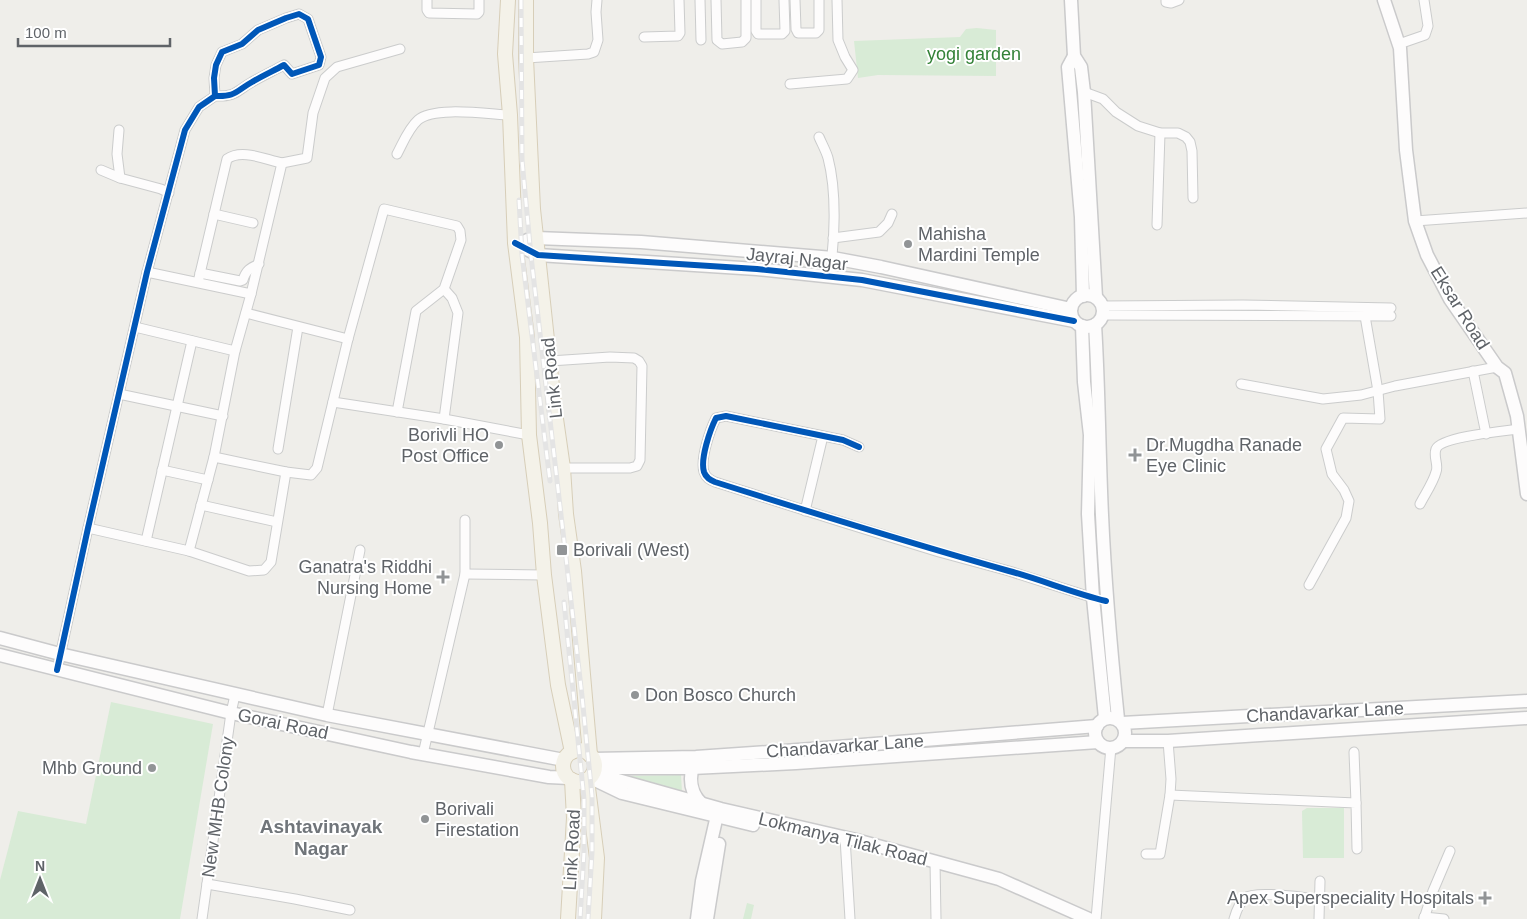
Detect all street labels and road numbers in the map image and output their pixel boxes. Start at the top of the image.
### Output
street label: Jayraj Nagar [745,244,849,274]
street label: Eksar Road [1427,263,1493,353]
street label: Link Road [538,337,566,419]
street label: Chandavarkar Lane [1246,698,1404,726]
street label: Gorai Road [236,705,330,743]
street label: Chandavarkar Lane [765,731,925,761]
street label: New MHB Colony [198,735,238,879]
street label: Lokmanya Tilak Road [757,808,929,870]
street label: Link Road [560,809,584,891]

